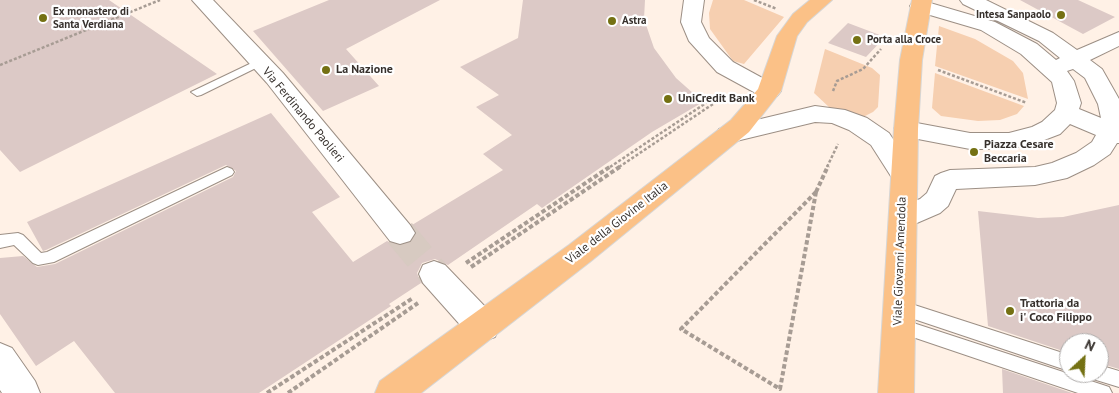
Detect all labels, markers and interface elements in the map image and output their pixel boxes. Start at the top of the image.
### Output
place label: Ex monastero di Santa Verdiana [53,5,129,31]
place label: Intesa Sanpaolo [976,8,1051,22]
marker: Intesa Sanpaolo [1055,9,1067,21]
marker: Ex monastero di Santa Verdiana [37,12,49,24]
place label: Astra [622,14,646,28]
marker: Astra [606,15,618,27]
place label: Porta alla Croce [867,33,941,47]
marker: Porta alla Croce [851,34,863,46]
place label: La Nazione [336,63,393,77]
marker: La Nazione [320,64,332,76]
street label: Via Ferdinando Paolieri [259,65,347,165]
place label: UniCredit Bank [678,92,755,106]
marker: UniCredit Bank [662,93,674,105]
place label: Piazza Cesare Beccaria [984,138,1054,166]
marker: Piazza Cesare Beccaria [968,146,980,158]
street label: Viale della Giovine Italia [563,179,671,267]
street label: Viale Giovanni Amendola [891,196,909,326]
place label: Trattoria da i' Coco Filippo [1020,297,1092,325]
marker: Trattoria da i' Coco Filippo [1004,305,1016,317]
north arrow [1059,333,1109,383]
text: N [1082,335,1098,355]

